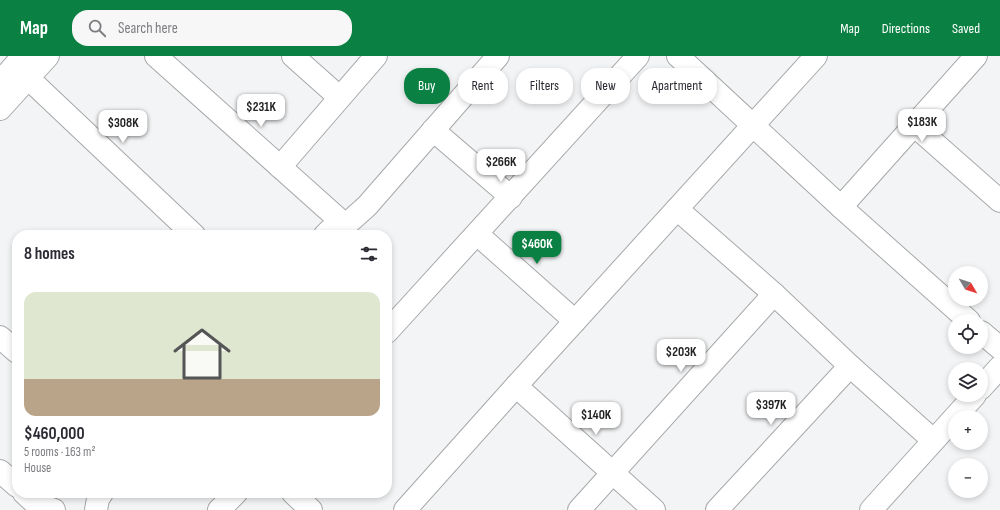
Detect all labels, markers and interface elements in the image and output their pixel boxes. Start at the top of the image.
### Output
search box [72,10,352,46]
text: Map [20,17,48,40]
icon: search [86,17,108,39]
text: Search here [118,19,178,38]
text: Map [840,20,860,37]
text: Directions [882,20,930,37]
text: Saved [952,20,980,37]
chip: Buy [404,68,450,104]
chip: Rent [458,68,508,104]
chip: Filters [516,68,573,104]
chip: New [581,68,630,104]
chip: Apartment [638,68,717,104]
pin: $231K [233,94,289,128]
text: $231K [246,99,276,115]
pin: $183K [894,109,950,143]
pin: $308K [95,110,151,144]
text: $183K [907,114,937,130]
text: $308K [107,115,139,131]
pin: $266K [473,149,529,183]
text: $266K [486,154,517,170]
pin: $460K [509,231,565,265]
text: $460K [521,236,553,252]
icon: filters [358,243,380,265]
text: 8 homes [24,244,75,264]
north arrow [948,266,988,306]
map controls [948,266,988,498]
button: locate [948,314,988,354]
icon: home [166,318,238,390]
pin: $203K [653,339,709,373]
text: $203K [666,344,696,360]
button: layers [948,362,988,402]
pin: $397K [743,392,799,426]
text: $397K [756,397,786,413]
pin: $140K [568,402,624,436]
text: $140K [581,407,611,423]
button: + [948,410,988,450]
text: $460,000 [24,424,84,444]
text: 5 rooms · 163 m² [24,444,95,460]
button: − [948,458,988,498]
text: House [24,460,51,476]

